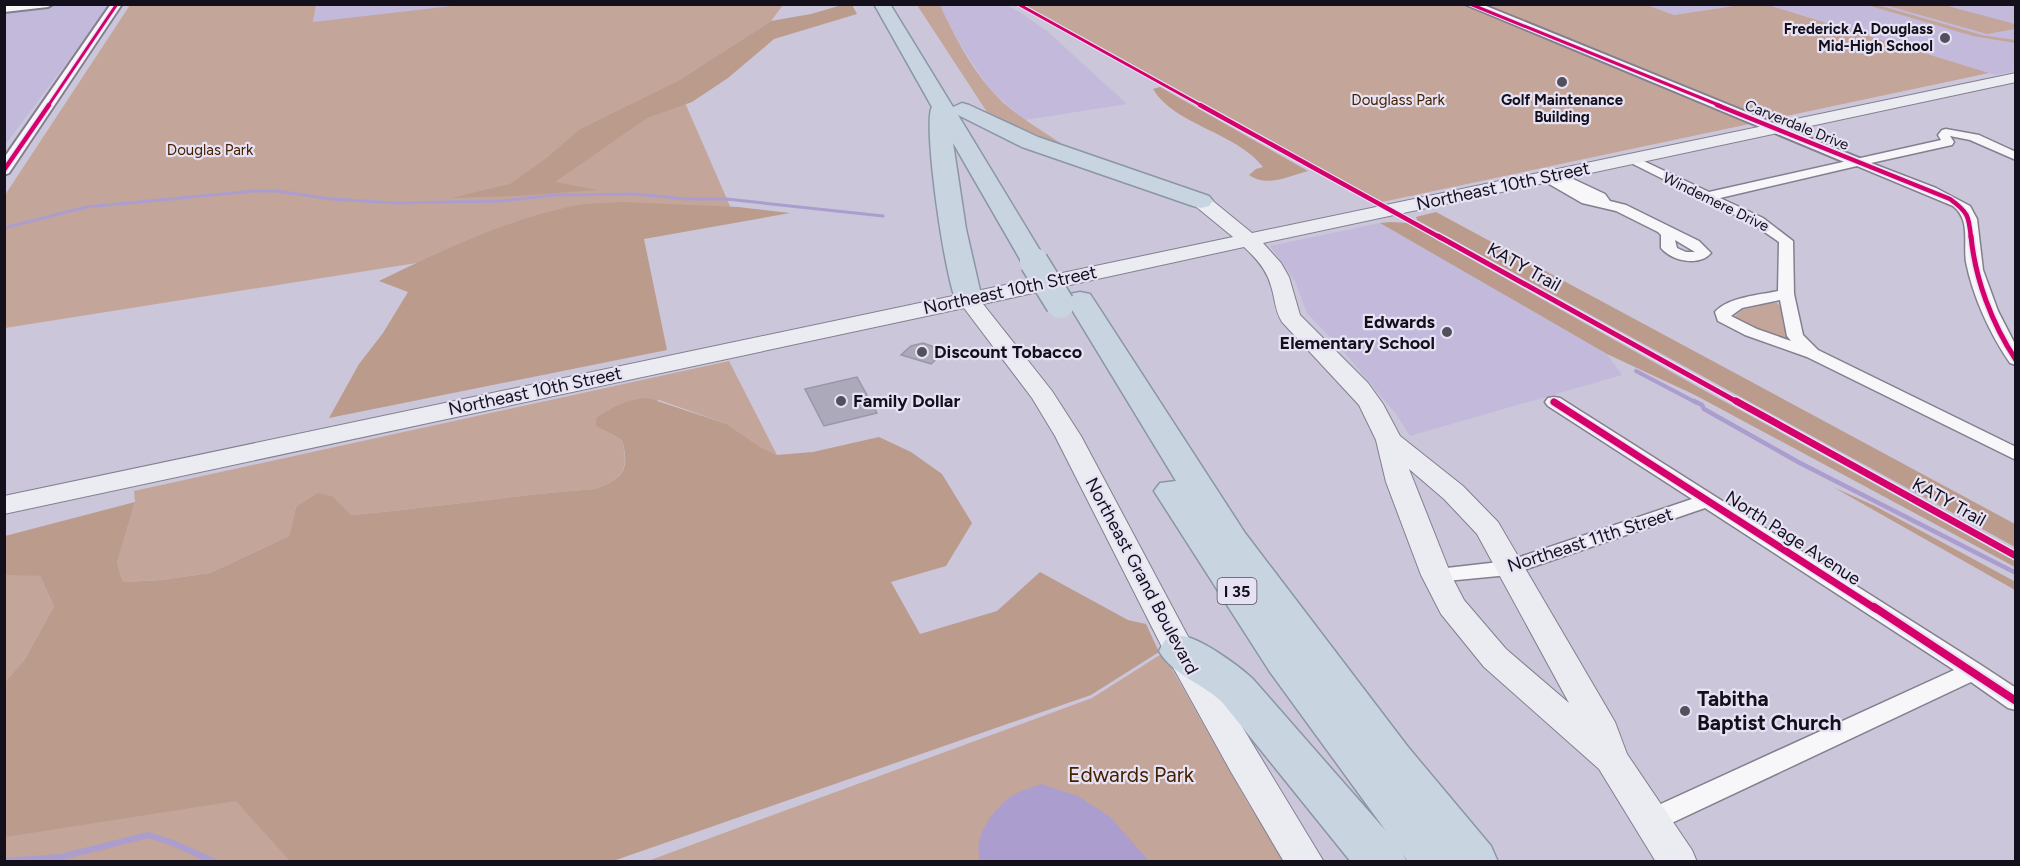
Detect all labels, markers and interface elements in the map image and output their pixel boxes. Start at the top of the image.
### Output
place label: Frederick A. Douglass Mid-High School [1784,20,1933,55]
marker: Frederick A. Douglass Mid-High School [1938,31,1952,45]
marker: Golf Maintenance Building [1555,75,1569,89]
park label: Douglass Park [1351,91,1445,109]
place label: Golf Maintenance Building [1501,91,1624,126]
street label: Carverdale Drive [1742,96,1852,154]
park label: Douglas Park [167,141,254,159]
street label: Northeast 10th Street [1414,157,1592,215]
street label: Windemere Drive [1660,169,1772,235]
street label: KATY Trail [1483,238,1565,296]
street label: Northeast 10th Street [921,261,1099,319]
place label: Edwards Elementary School [1280,311,1436,354]
marker: Edwards Elementary School [1440,325,1454,339]
place label: Discount Tobacco [934,341,1082,363]
marker: Discount Tobacco [915,345,929,359]
street label: Northeast 10th Street [446,362,624,420]
place label: Family Dollar [853,390,960,412]
marker: Family Dollar [834,394,848,408]
street label: KATY Trail [1908,473,1990,531]
street label: Northeast Grand Boulevard [1081,474,1203,678]
street label: North Page Avenue [1721,486,1865,590]
street label: Northeast 11th Street [1505,503,1676,577]
road number: I 35 [1218,578,1256,604]
place label: Tabitha Baptist Church [1697,686,1841,735]
marker: Tabitha Baptist Church [1678,704,1692,718]
park label: Edwards Park [1068,762,1195,787]

